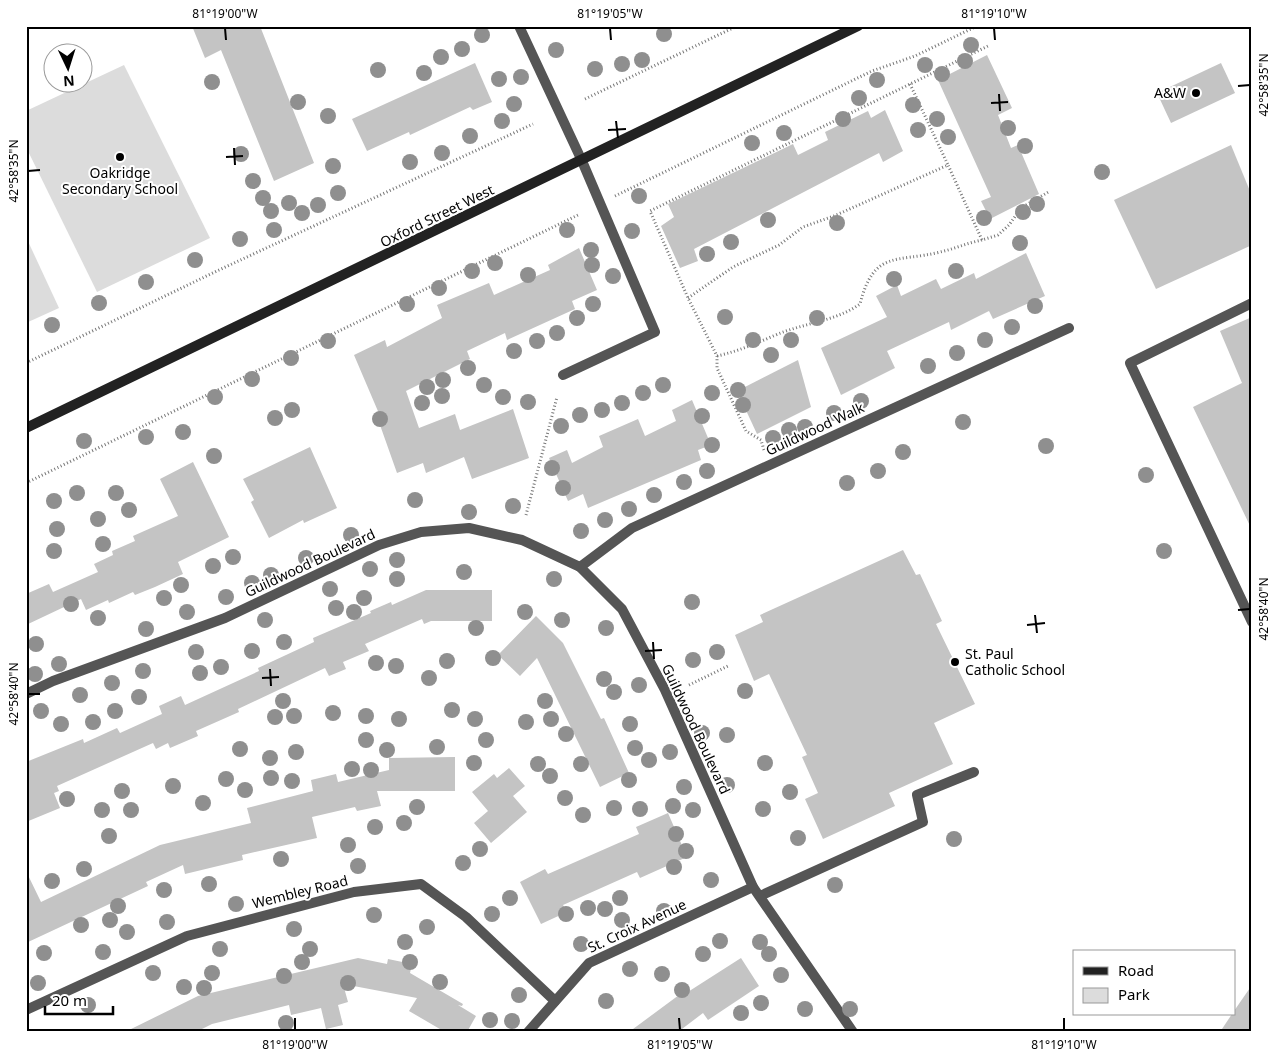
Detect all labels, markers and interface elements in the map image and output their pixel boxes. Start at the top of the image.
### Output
text: 81°19'00"W [192,5,258,22]
text: 81°19'05"W [577,5,643,22]
text: 81°19'10"W [961,5,1027,22]
north arrow [42,42,92,92]
text: 42°58'35"N [1255,53,1272,117]
text: N [63,72,75,91]
place label: A&W [1154,83,1186,102]
marker: A&W [1190,87,1202,99]
text: 42°58'35"N [5,139,22,203]
marker: Oakridge Secondary School [114,151,126,163]
place label: Oakridge Secondary School [62,163,178,198]
street label: Oxford Street West [377,180,497,251]
street label: Guildwood Walk [762,397,868,460]
street label: Guildwood Boulevard [242,524,378,601]
text: 42°58'40"N [1255,577,1272,641]
place label: St. Paul Catholic School [965,644,1065,679]
marker: St. Paul Catholic School [949,656,961,668]
street label: Guildwood Boulevard [658,661,735,797]
text: 42°58'40"N [5,662,22,726]
street label: Wembley Road [250,870,350,913]
street label: St. Croix Avenue [584,894,689,957]
legend [1073,950,1236,1016]
text: Road [1118,960,1154,980]
scale bar [45,983,112,1015]
text: Park [1118,984,1150,1004]
text: 20 m [52,990,87,1010]
text: 81°19'00"W [262,1036,328,1053]
text: 81°19'05"W [647,1036,713,1053]
text: 81°19'10"W [1031,1036,1097,1053]

